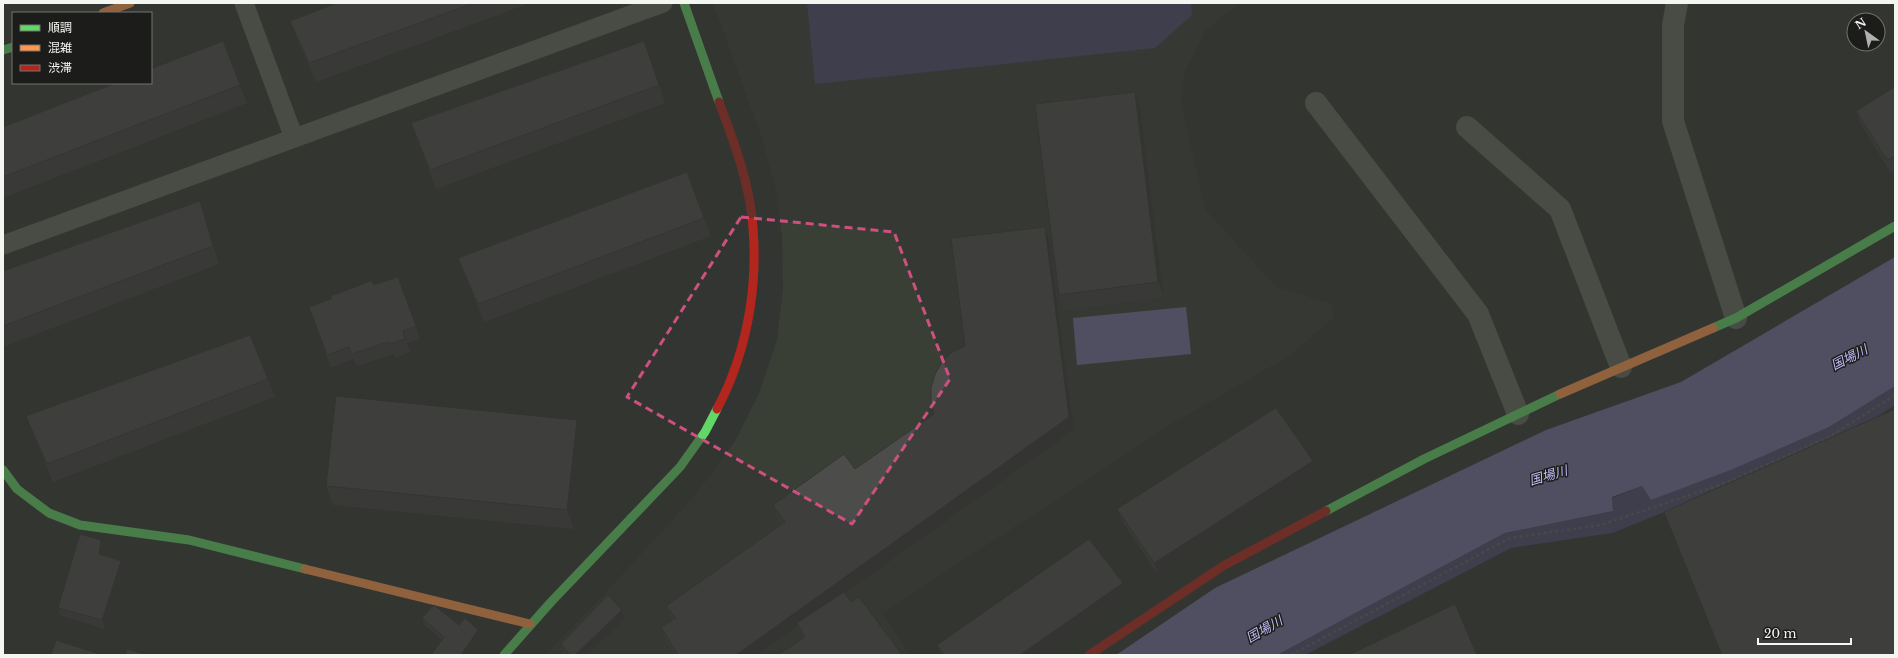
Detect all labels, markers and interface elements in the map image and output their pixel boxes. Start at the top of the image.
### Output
legend [12,12,152,84]
north arrow [1846,12,1886,52]
text: N [1852,15,1869,32]
text: 順調 [48,20,72,35]
text: 混雑 [48,40,72,55]
text: 渋滞 [48,60,72,75]
water label: 国場川 [1828,340,1872,374]
water label: 国場川 [1527,461,1571,489]
water label: 国場川 [1243,611,1287,647]
scale bar [1758,620,1851,646]
text: 20 m [1764,626,1796,641]

